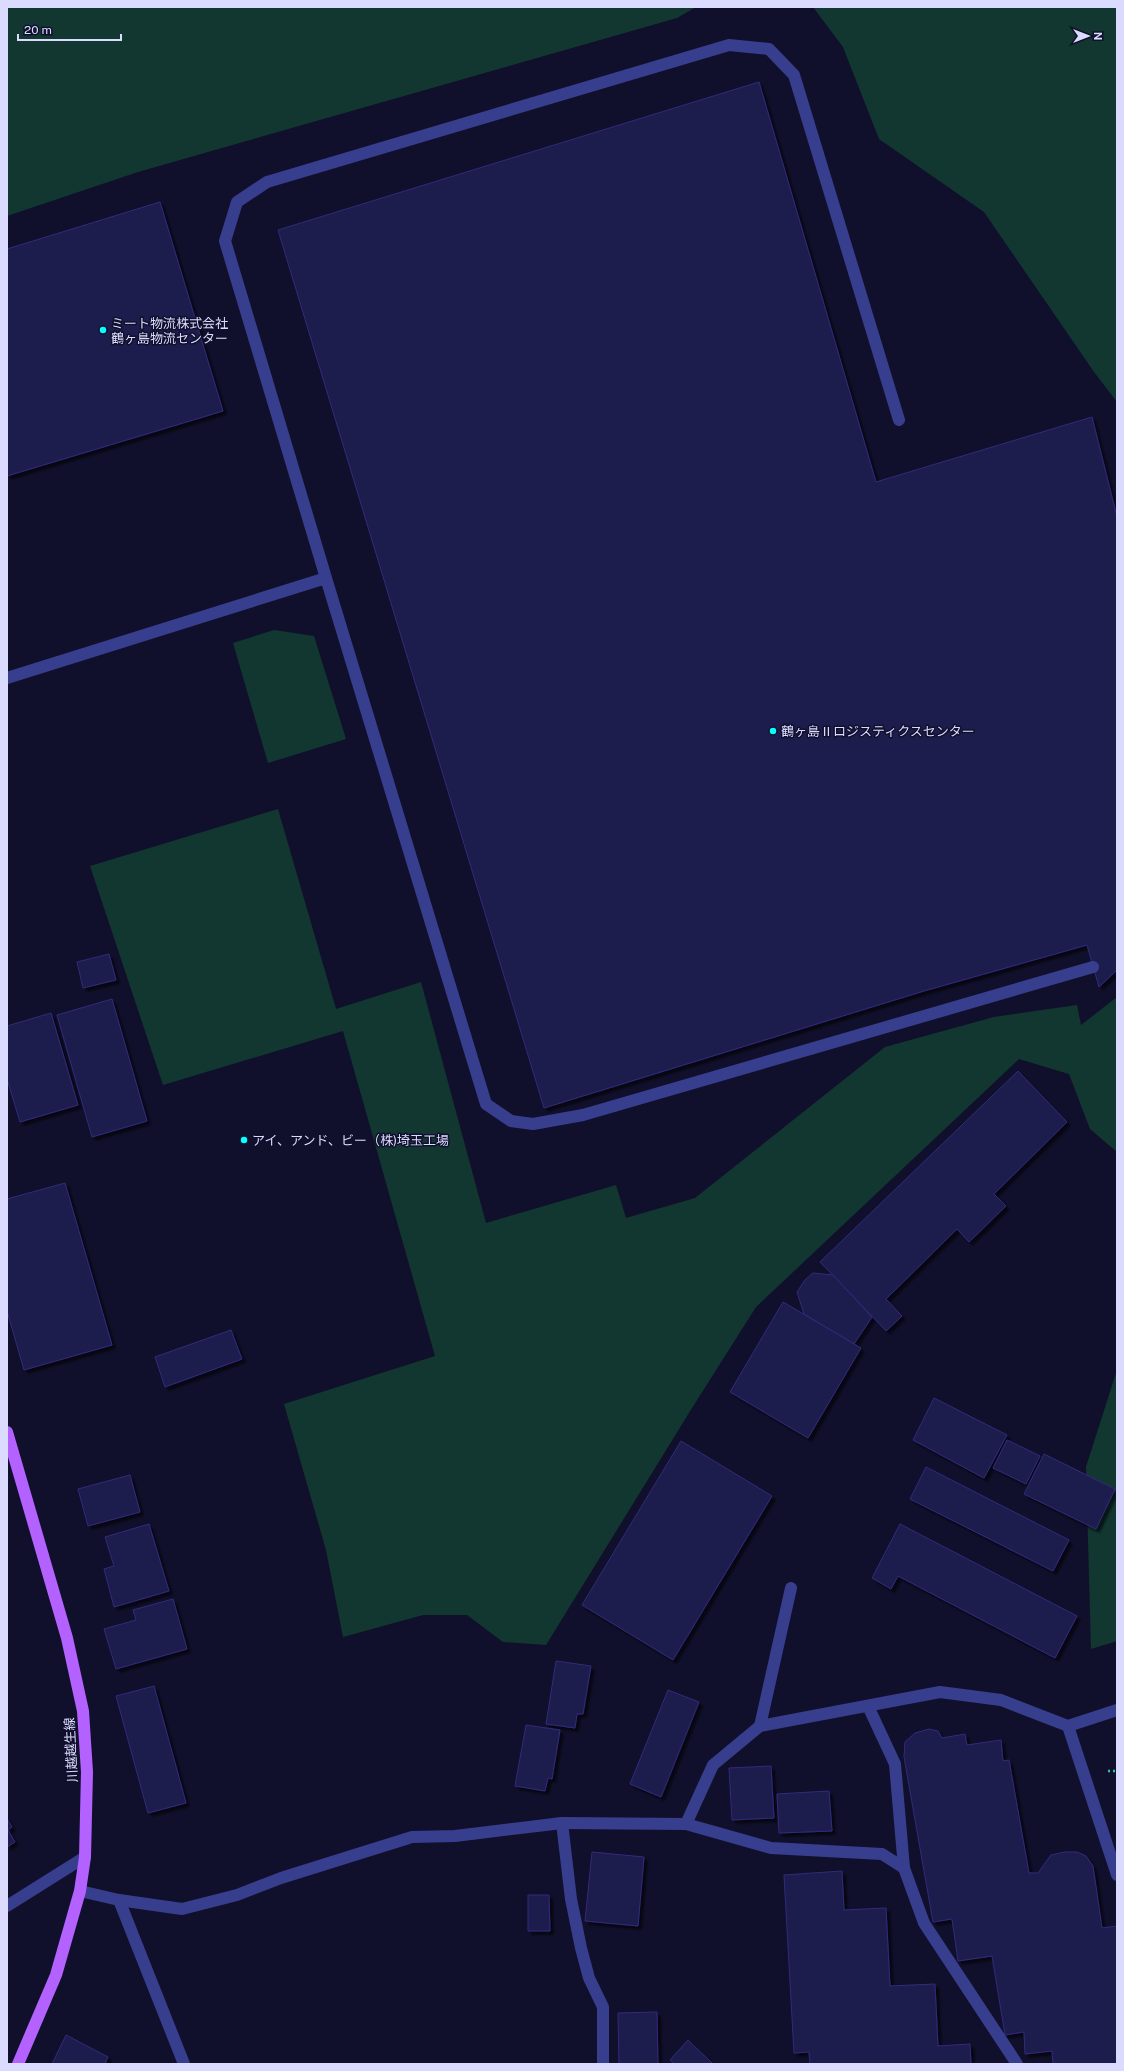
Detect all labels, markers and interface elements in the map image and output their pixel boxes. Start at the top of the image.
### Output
scale bar [18,16,121,42]
north arrow [1068,16,1108,56]
text: 20 m [24,23,52,37]
text: N [1092,32,1104,40]
place label: ミート物流株式会社 鶴ヶ島物流センター [111,316,228,346]
marker: ミート物流株式会社 鶴ヶ島物流センター [98,325,108,335]
place label: 鶴ヶ島Ⅱロジスティクスセンター [781,724,975,739]
marker: 鶴ヶ島Ⅱロジスティクスセンター [768,726,778,736]
place label: アイ、アンド、ビー（株)埼玉工場 [252,1133,449,1148]
marker: アイ、アンド、ビー（株)埼玉工場 [239,1135,249,1145]
street label: 川越越生線 [62,1717,80,1783]

